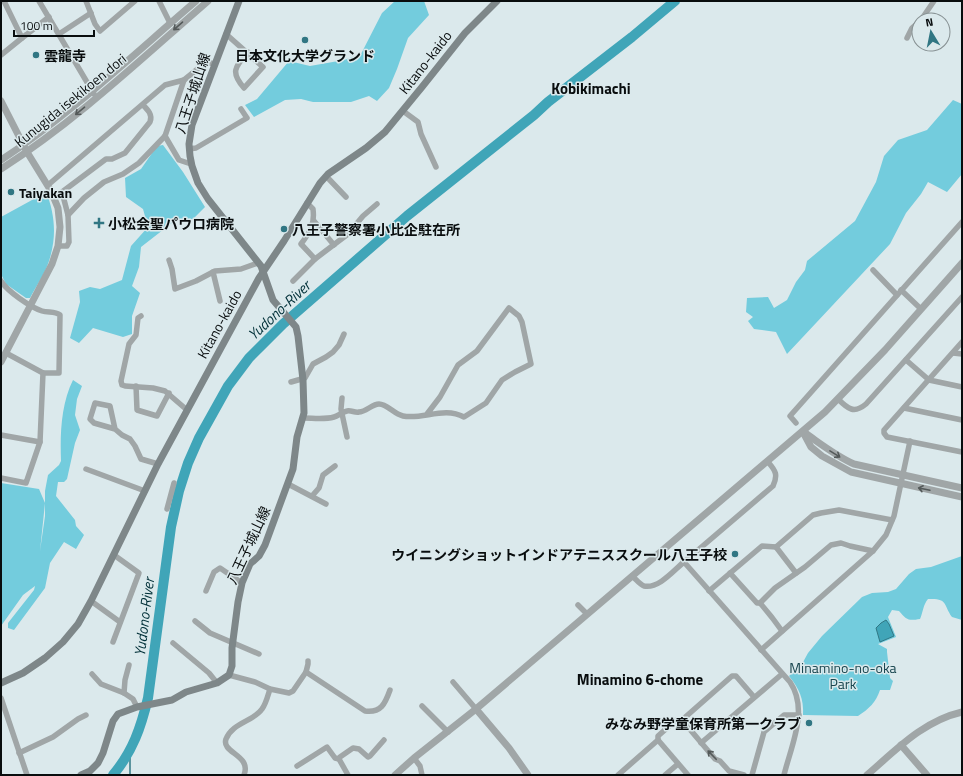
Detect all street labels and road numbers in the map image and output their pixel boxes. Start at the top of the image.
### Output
street label: Kitano-kaido [393,26,457,98]
street label: Kunugida isekikoen dori [10,48,130,152]
street label: 八王子城山線 [169,50,215,136]
street label: Kitano-kaido [192,286,246,362]
street label: 八王子城山線 [221,502,275,588]

